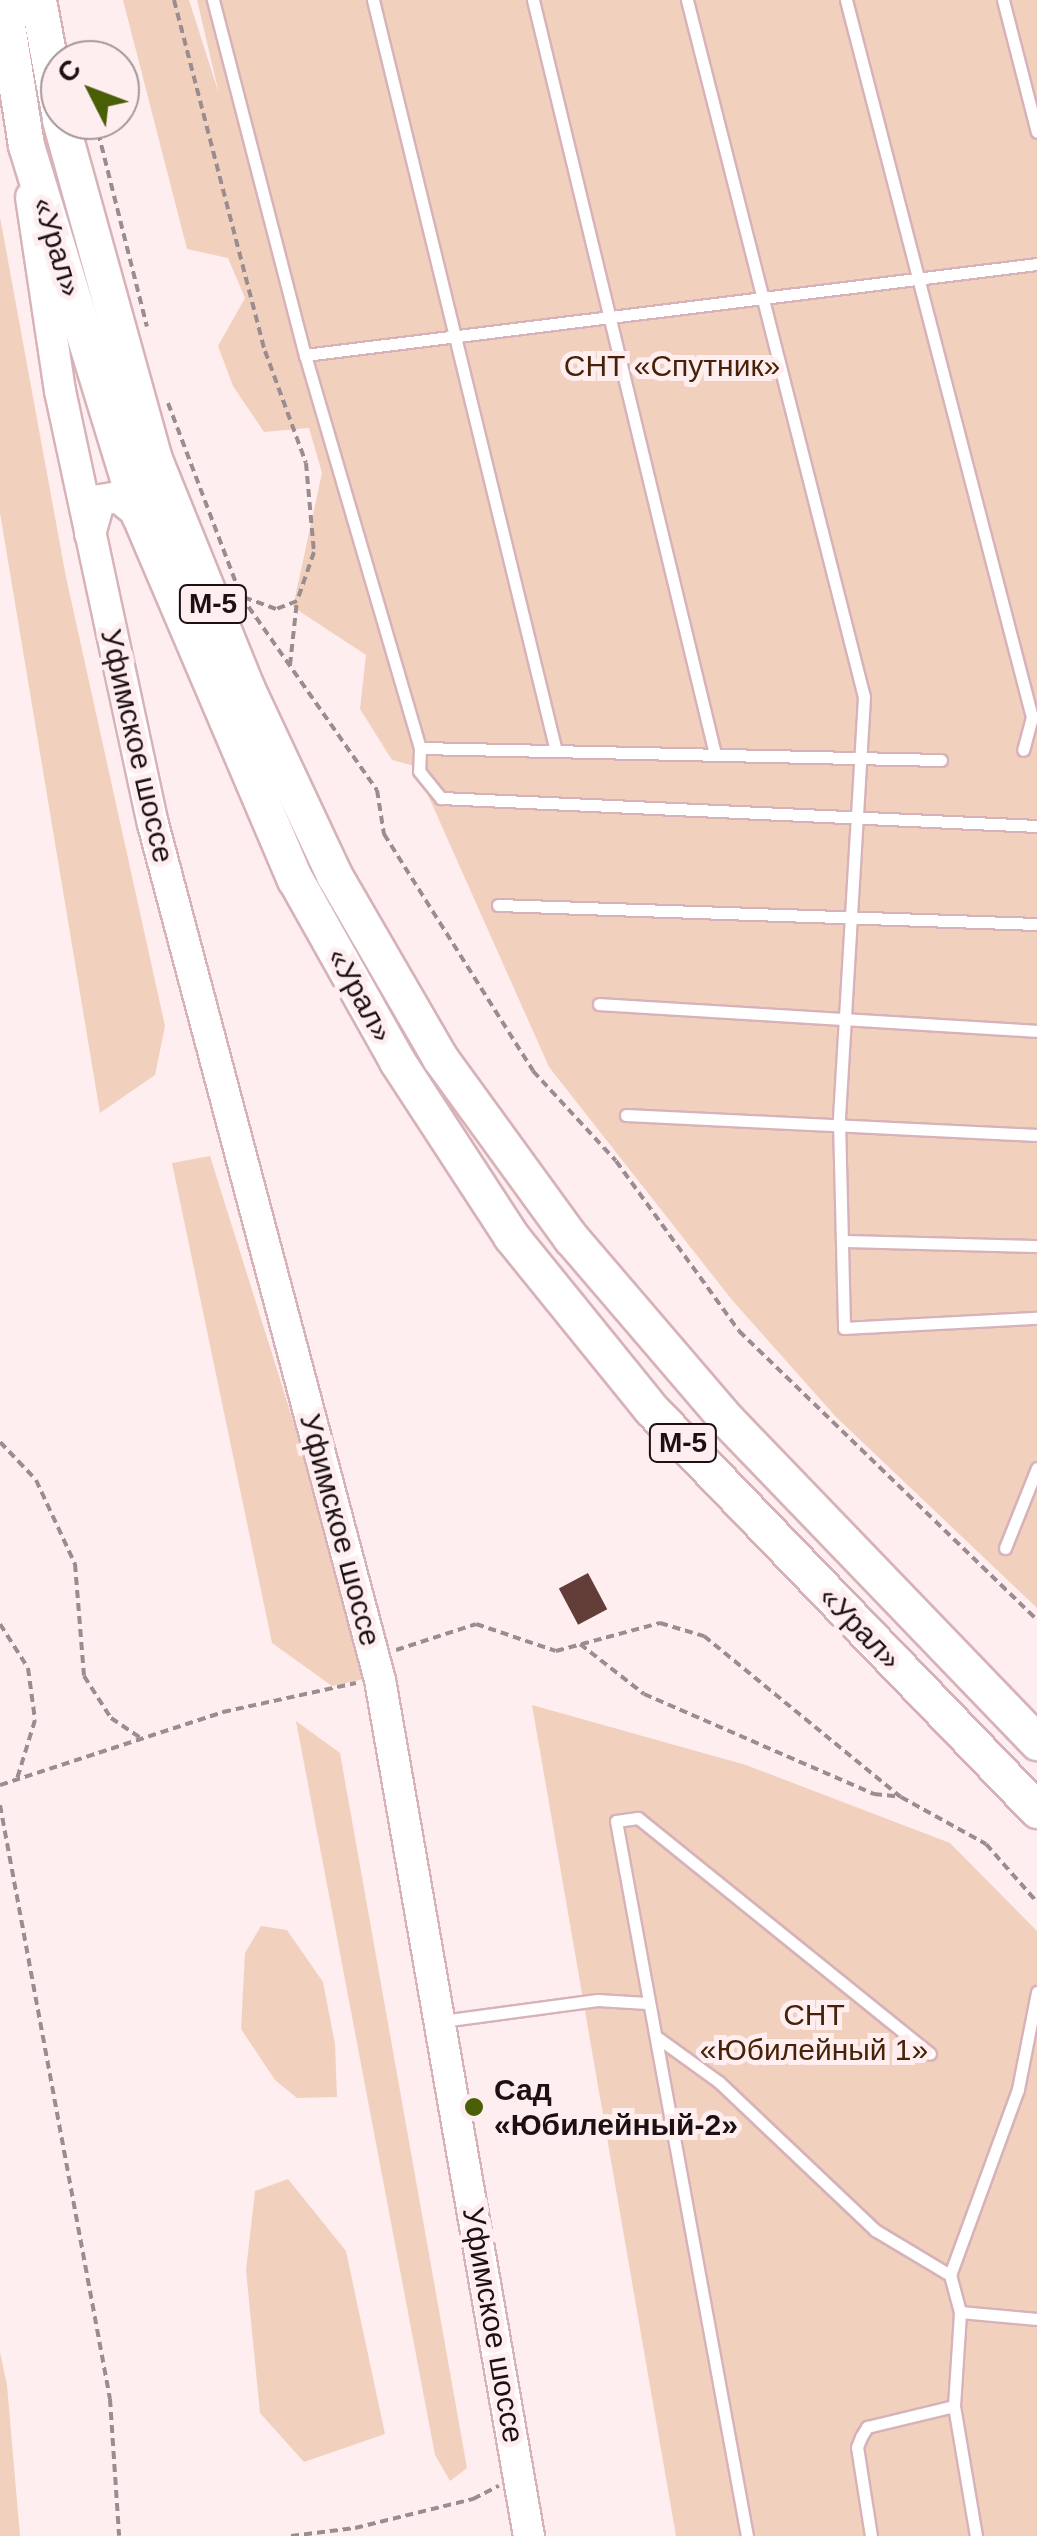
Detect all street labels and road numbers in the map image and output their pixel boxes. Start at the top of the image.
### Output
street label: «Урал» [25,193,89,301]
road number: М-5 [178,581,248,627]
street label: Уфимское шоссе [93,626,181,866]
street label: «Урал» [320,942,400,1048]
street label: Уфимское шоссе [292,1410,388,1650]
road number: М-5 [648,1420,718,1466]
street label: «Урал» [812,1579,908,1677]
street label: Уфимское шоссе [455,2204,531,2446]

